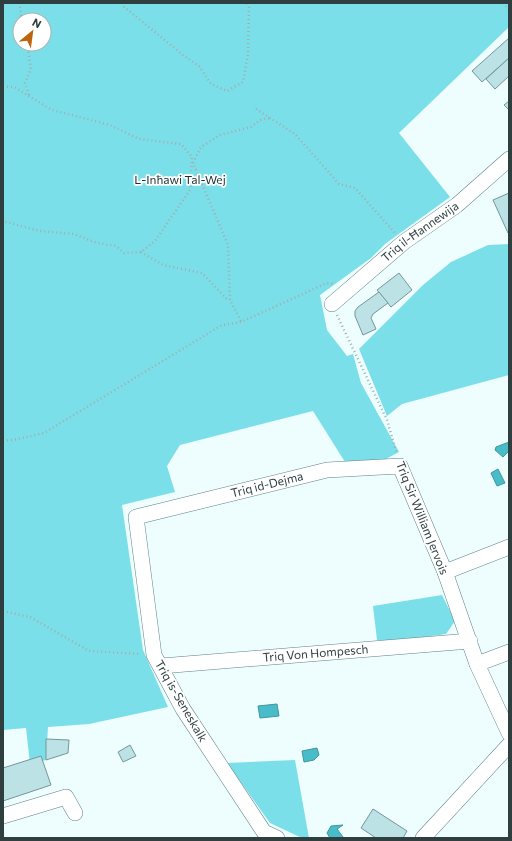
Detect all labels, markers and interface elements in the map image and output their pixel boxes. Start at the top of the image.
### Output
north arrow [12,12,52,52]
text: N [30,15,44,31]
park label: L-Inħawi Tal-Wej [134,172,226,186]
street label: Triq il-Ħannewija [378,198,461,264]
street label: Triq Sir William Jervois [393,459,452,577]
street label: Triq id-Dejma [229,468,304,499]
street label: Triq Von Hompesch [262,641,369,664]
street label: Triq is-Seneskalk [153,657,211,744]

